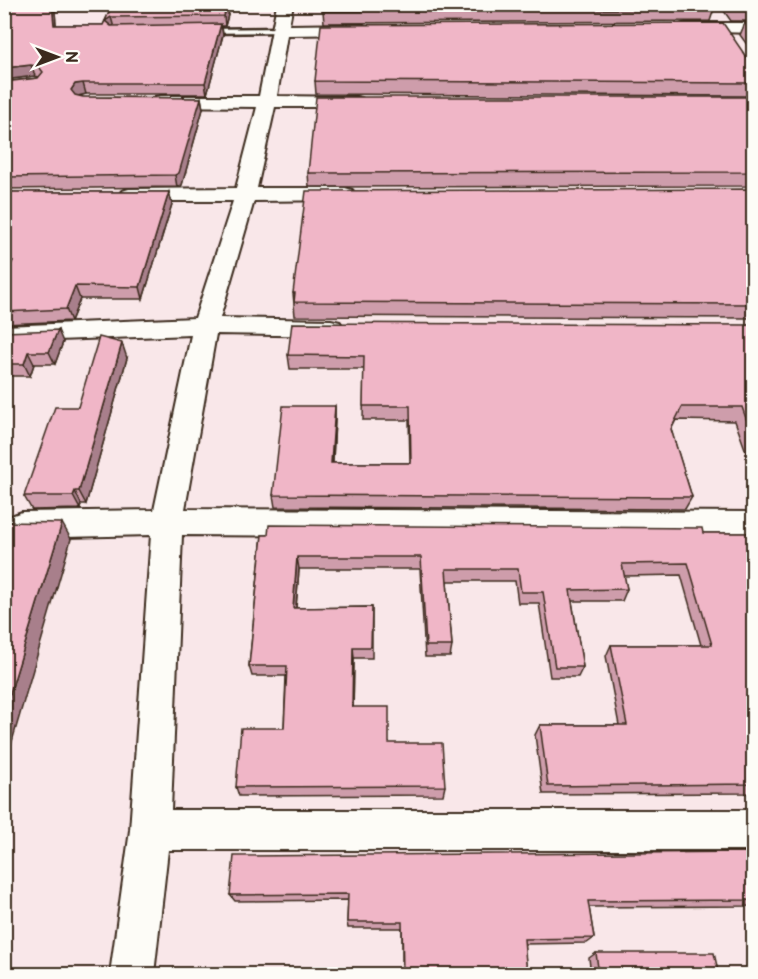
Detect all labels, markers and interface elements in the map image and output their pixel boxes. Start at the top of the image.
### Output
north arrow [27,27,87,87]
text: N [61,51,80,63]

